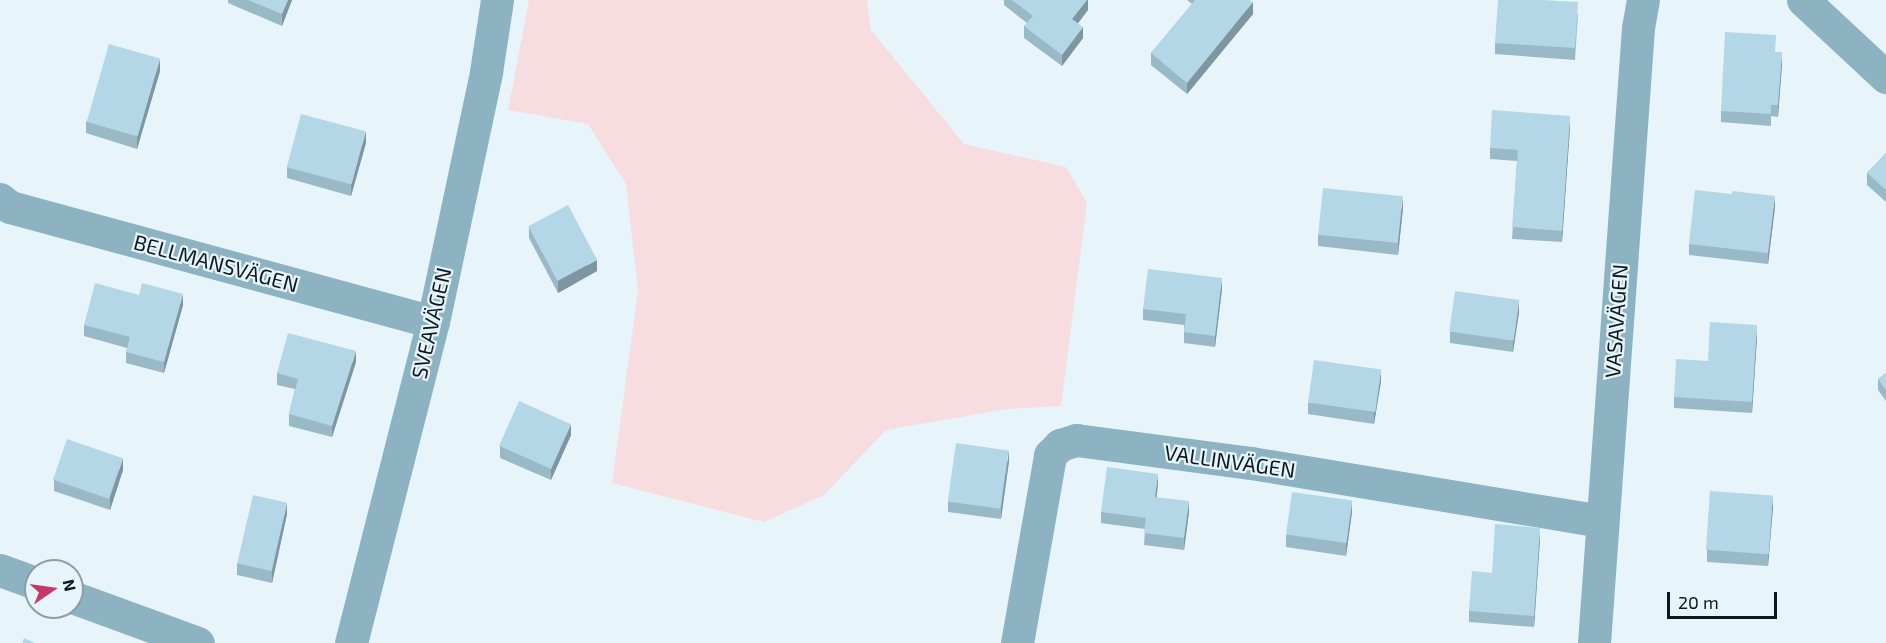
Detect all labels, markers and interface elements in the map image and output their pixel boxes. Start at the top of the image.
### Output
street label: BELLMANSVÄGEN [131,229,301,297]
street label: VASAVÄGEN [1599,263,1633,379]
street label: SVEAVÄGEN [406,265,456,381]
street label: VALLINVÄGEN [1163,439,1297,483]
north arrow [24,559,84,619]
text: N [60,578,81,593]
scale bar [1670,580,1780,618]
text: 20 m [1678,591,1719,613]

